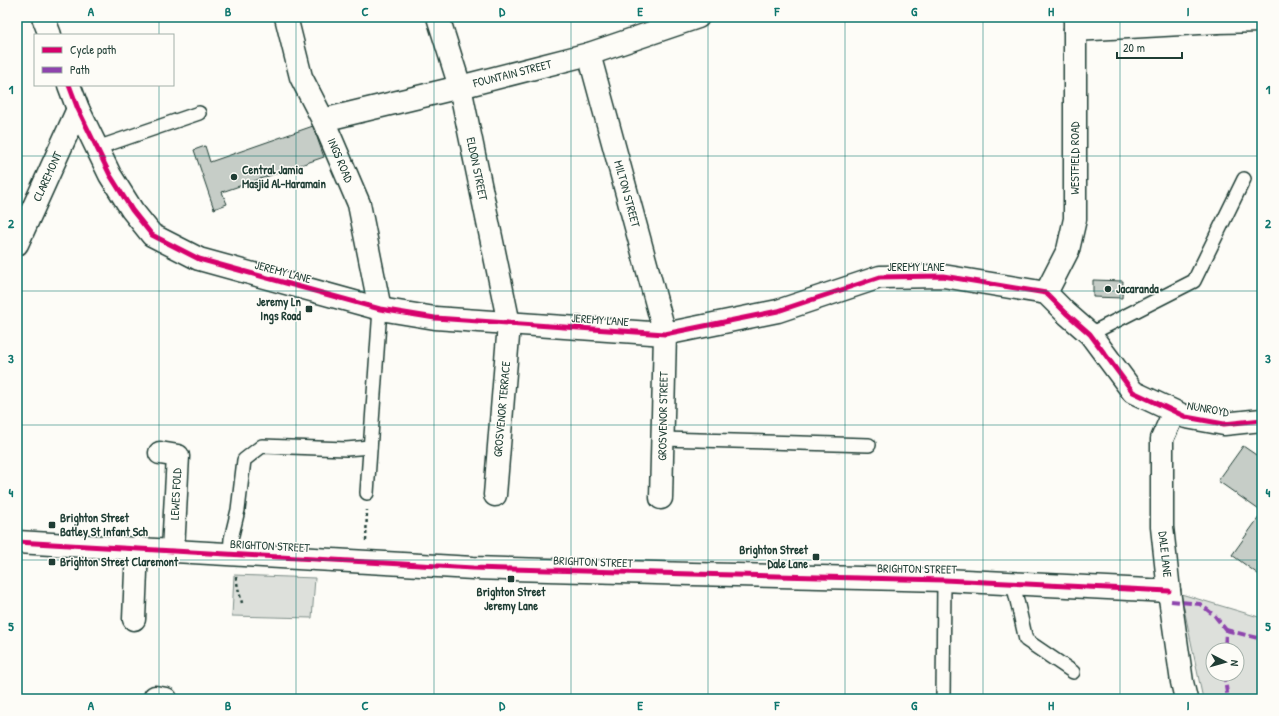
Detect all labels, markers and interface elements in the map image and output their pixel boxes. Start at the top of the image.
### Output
text: A [88,2,95,20]
text: B [225,2,232,20]
text: C [361,2,369,20]
text: D [499,2,506,20]
text: E [637,2,643,20]
text: F [774,2,781,20]
text: G [911,2,918,20]
text: H [1048,2,1054,20]
text: I [1186,2,1190,20]
legend [34,34,174,86]
scale bar [1117,34,1182,60]
text: 20 m [1123,39,1145,56]
text: Cycle path [70,41,116,58]
street label: FOUNTAIN STREET [470,55,554,92]
text: Path [70,61,90,78]
text: 1 [9,80,14,98]
text: 1 [1266,80,1271,98]
street label: WESTFIELD ROAD [1066,121,1083,195]
street label: INGS ROAD [324,135,358,185]
street label: ELDON STREET [463,136,492,202]
street label: CLAREMONT [28,148,66,204]
street label: MILTON STREET [610,158,645,230]
place label: Central Jamia Masjid Al-Haramain [242,161,327,192]
marker: Central Jamia Masjid Al-Haramain [229,172,239,182]
text: 2 [8,214,15,232]
text: 2 [1265,214,1272,232]
street label: JEREMY LANE [253,256,314,287]
street label: JEREMY LANE [887,258,946,275]
place label: Jacaranda [1116,280,1159,297]
marker: Jacaranda [1103,284,1113,294]
place label: Jeremy Ln Ings Road [257,293,302,325]
marker: Jeremy Ln Ings Road [304,304,314,314]
street label: JEREMY LANE [571,309,630,330]
text: 3 [8,349,14,367]
text: 3 [1265,349,1271,367]
street label: GROSVENOR TERRACE [489,360,514,458]
street label: GROSVENOR STREET [653,371,672,461]
street label: NUNROYD [1186,396,1231,421]
street label: LEWES FOLD [166,467,185,520]
text: 4 [9,483,14,501]
text: 4 [1266,483,1271,501]
place label: Brighton Street Batley St Infant Sch [60,509,149,541]
marker: Brighton Street Batley St Infant Sch [47,520,57,530]
street label: DALE LANE [1155,530,1177,579]
street label: BRIGHTON STREET [230,535,311,556]
place label: Brighton Street Dale Lane [739,541,809,572]
street label: BRIGHTON STREET [553,552,634,571]
marker: Brighton Street Dale Lane [811,552,821,562]
place label: Brighton Street Claremont [60,553,179,571]
marker: Brighton Street Claremont [47,557,57,567]
street label: BRIGHTON STREET [877,559,958,578]
marker: Brighton Street Jeremy Lane [506,574,516,584]
place label: Brighton Street Jeremy Lane [477,583,546,615]
text: 5 [8,617,14,635]
text: 5 [1265,617,1271,635]
north arrow [1205,642,1245,682]
text: N [1228,659,1242,667]
text: A [88,696,95,714]
text: B [225,696,232,714]
text: C [361,696,369,714]
text: D [499,696,506,714]
text: E [637,696,643,714]
text: F [774,696,781,714]
text: G [911,696,918,714]
text: H [1048,696,1054,714]
text: I [1186,696,1190,714]

